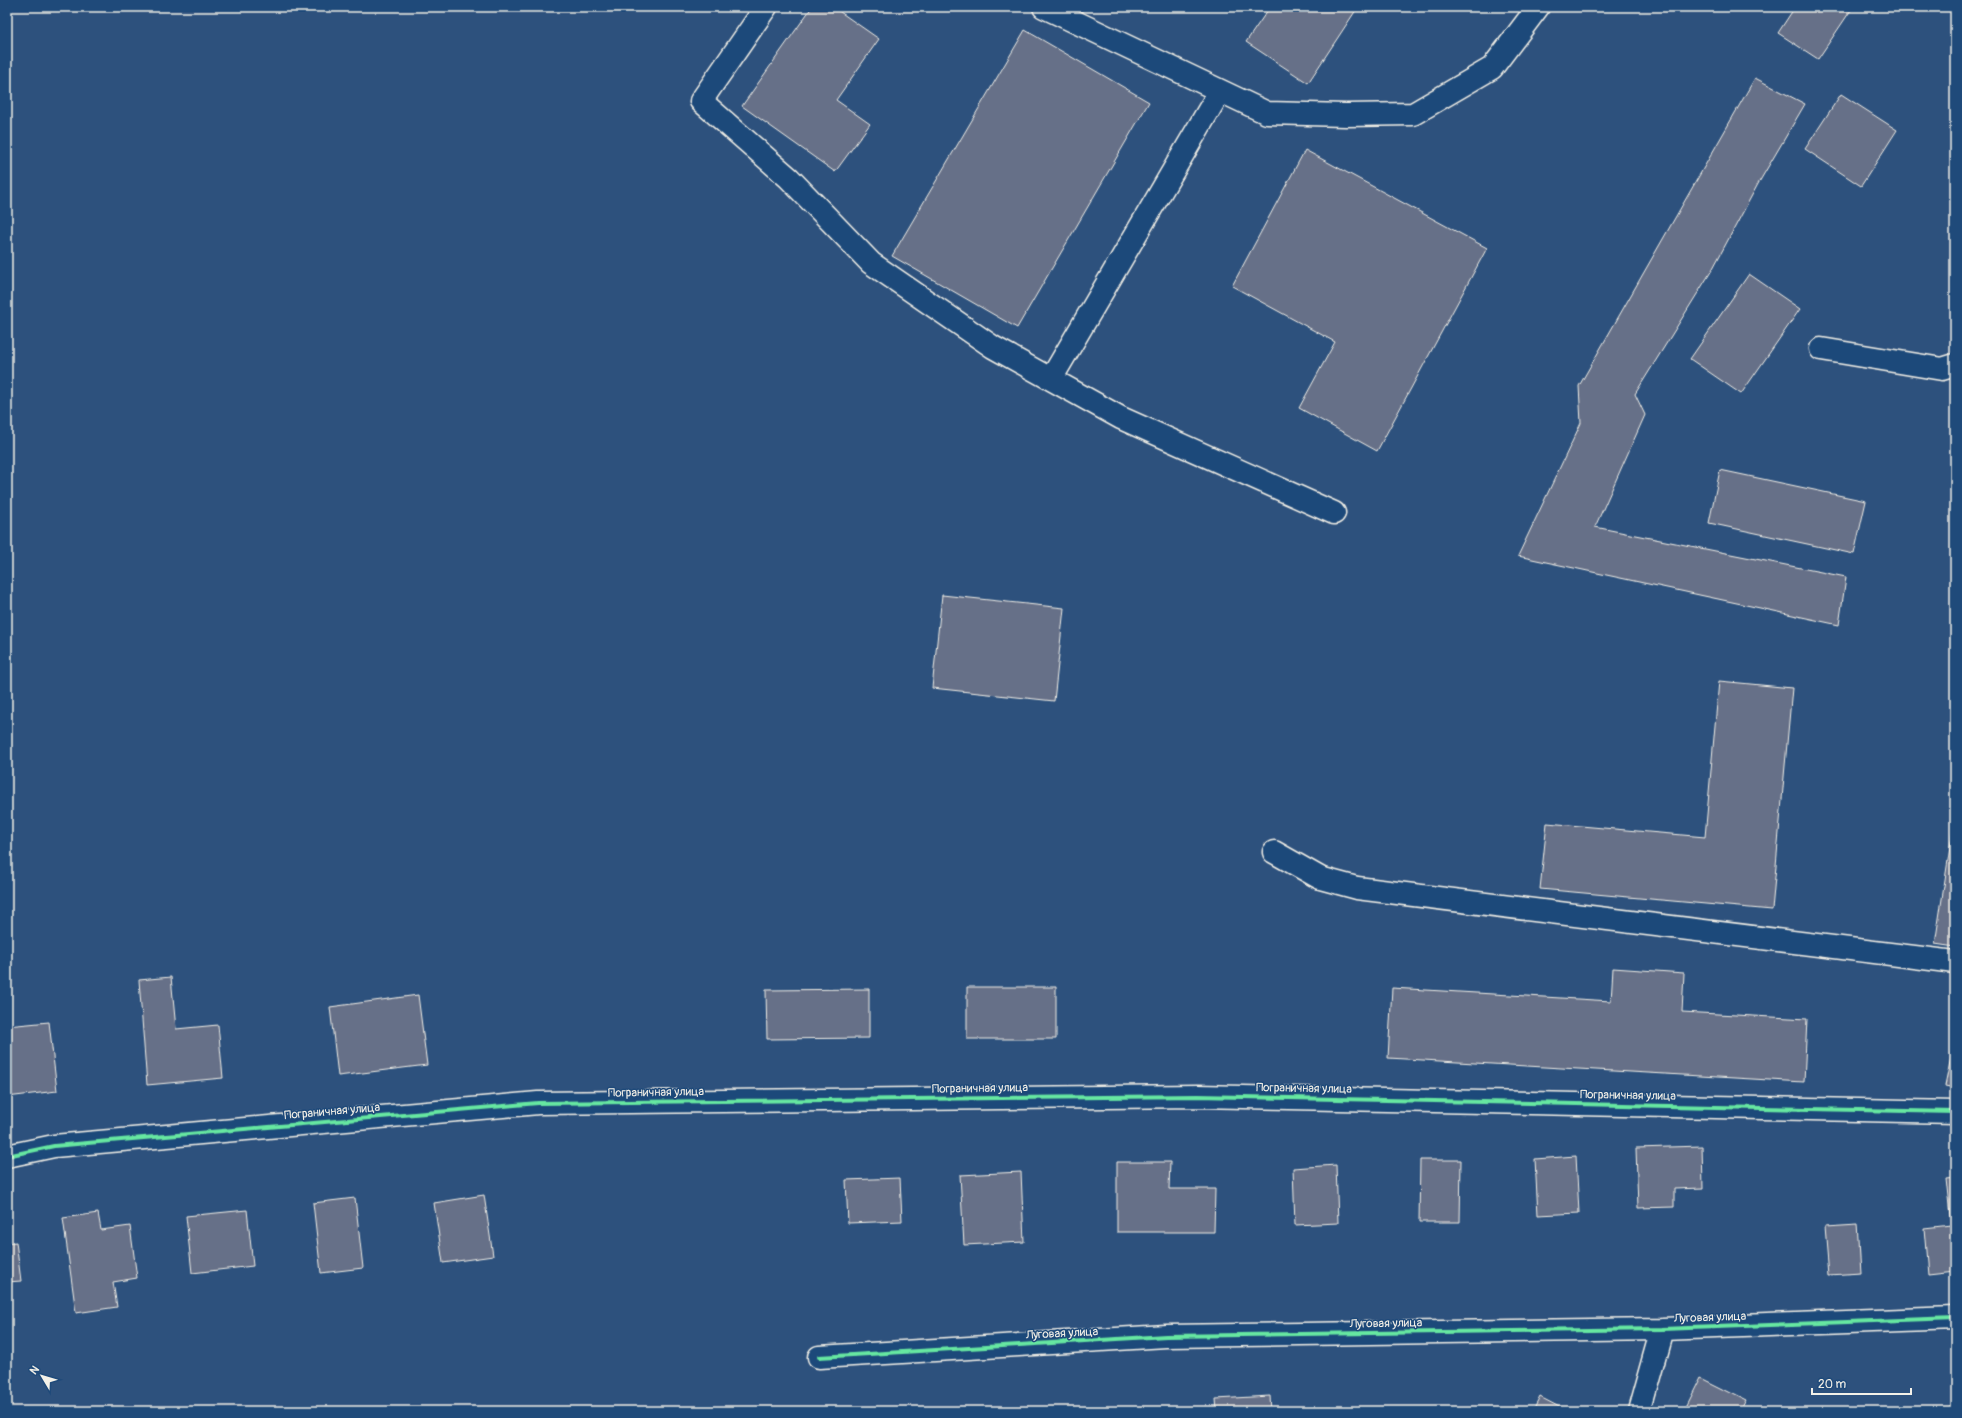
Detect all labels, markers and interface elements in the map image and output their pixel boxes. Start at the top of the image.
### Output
street label: Пограничная улица [932,1080,1029,1097]
street label: Пограничная улица [1256,1080,1353,1097]
street label: Пограничная улица [608,1084,705,1101]
street label: Пограничная улица [1580,1087,1677,1104]
street label: Пограничная улица [284,1100,381,1123]
street label: Луговая улица [1673,1309,1747,1326]
street label: Луговая улица [1349,1315,1423,1332]
street label: Луговая улица [1024,1324,1099,1343]
north arrow [22,1356,62,1396]
text: N [27,1363,42,1377]
scale bar [1812,1370,1911,1396]
text: 20 m [1818,1377,1847,1392]

